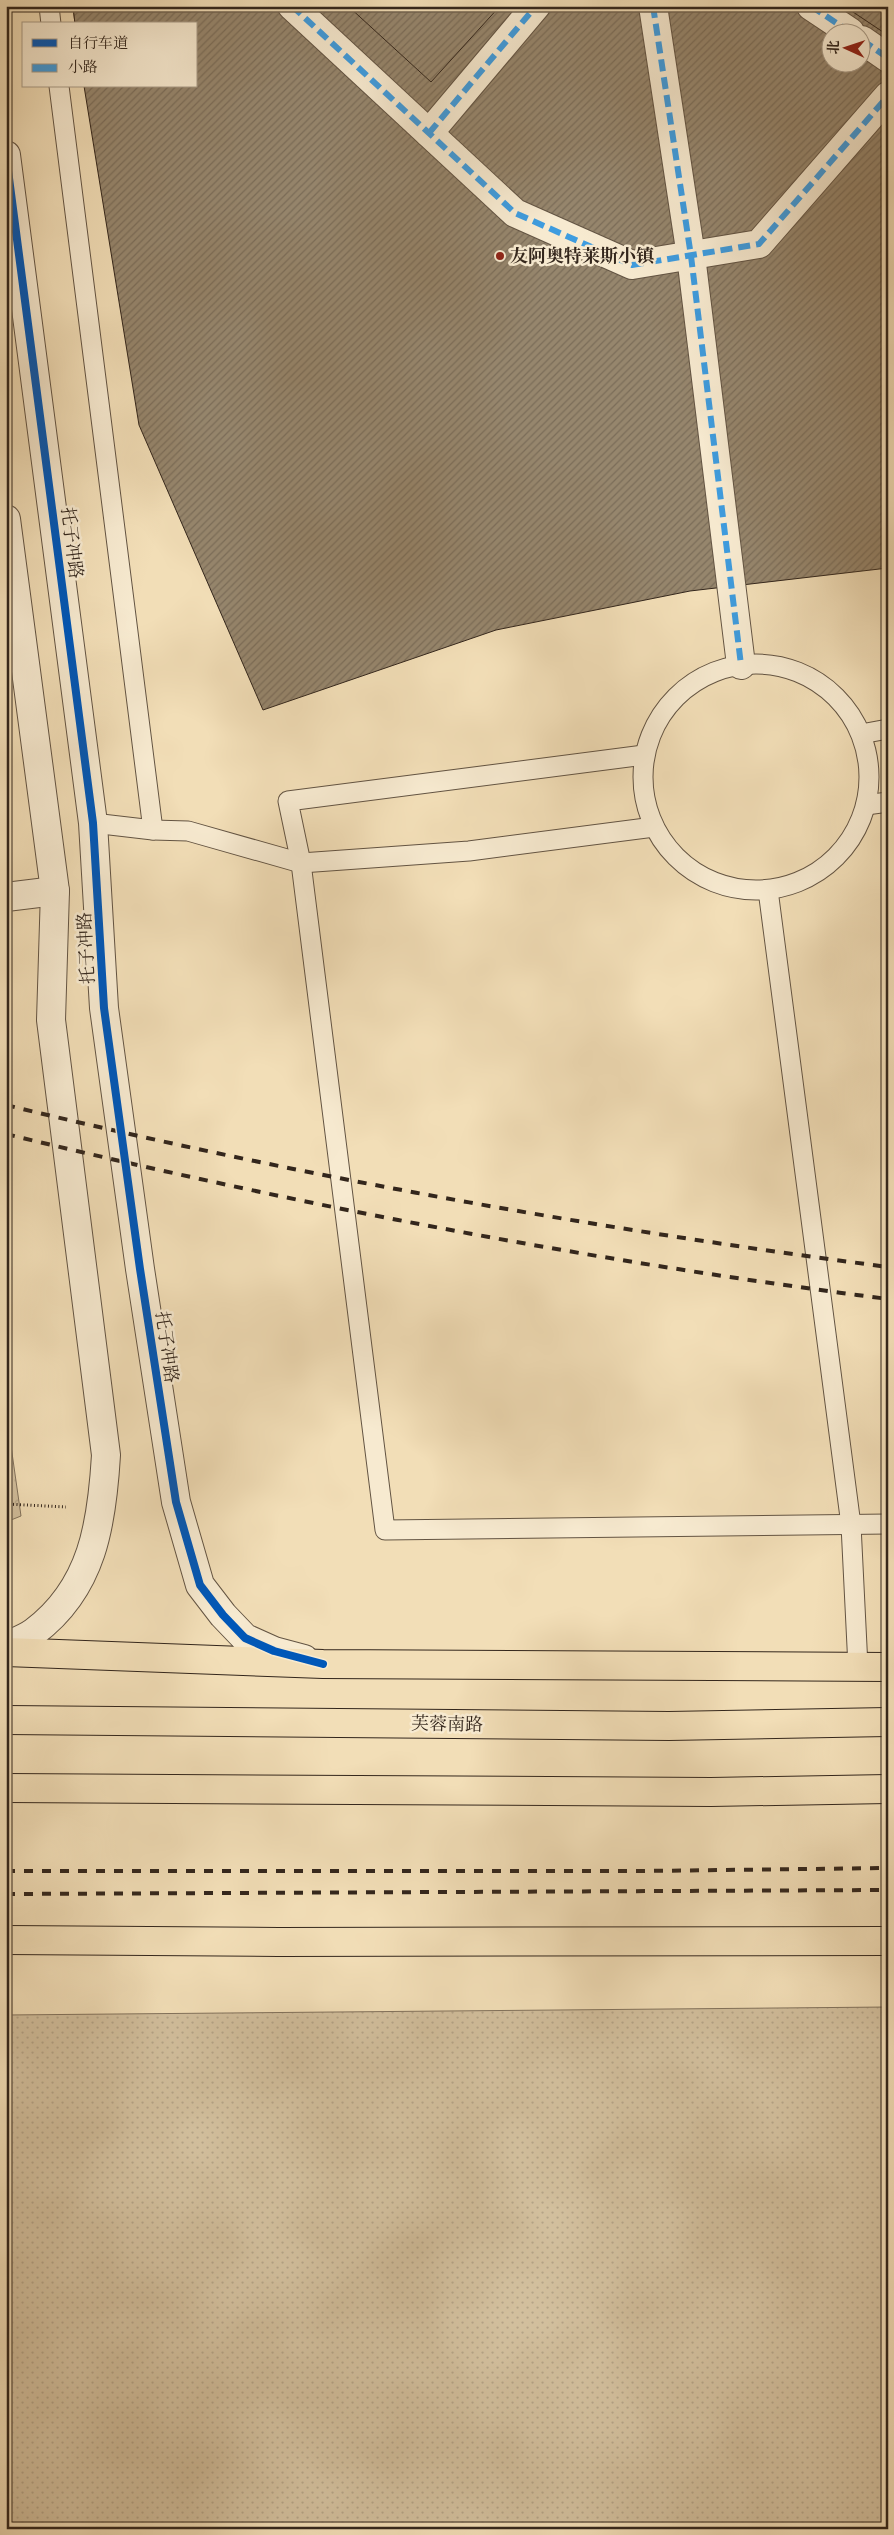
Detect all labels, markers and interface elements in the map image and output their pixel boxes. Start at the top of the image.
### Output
legend [22,22,198,88]
north arrow [822,22,872,72]
text: 自行车道 [68,34,128,52]
text: 北 [825,40,842,55]
text: 小路 [68,58,98,76]
place label: 友阿奥特莱斯小镇 [510,245,655,267]
marker: 友阿奥特莱斯小镇 [494,250,506,262]
street label: 托子冲路 [57,506,87,580]
street label: 托子冲路 [73,911,99,985]
street label: 托子冲路 [151,1310,183,1384]
street label: 芙蓉南路 [411,1712,483,1736]

